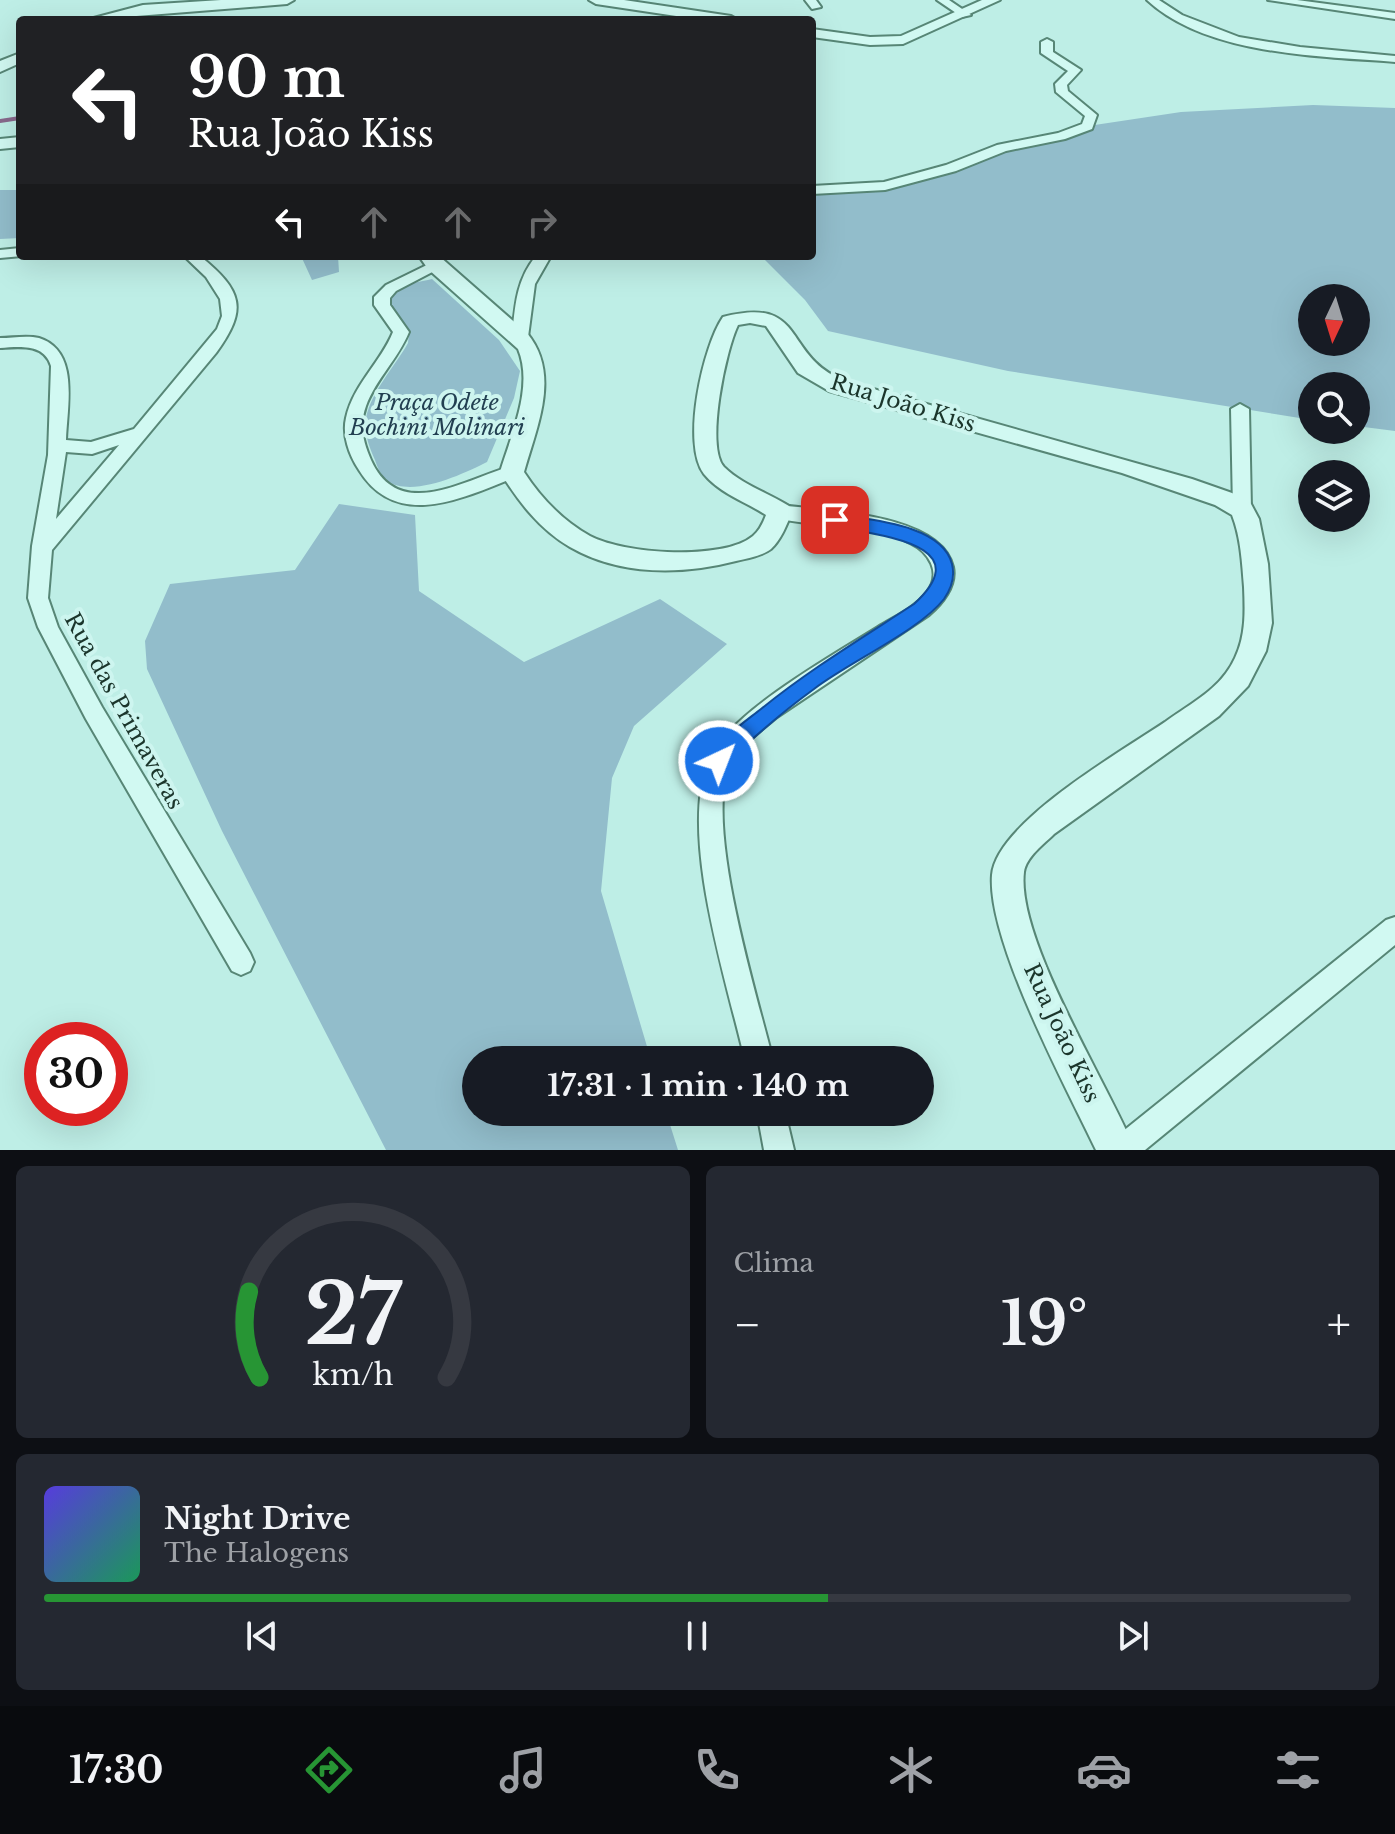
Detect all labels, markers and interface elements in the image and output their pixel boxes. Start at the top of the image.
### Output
text: 90 m [188,43,345,112]
icon: left [56,48,160,152]
text: Rua João Kiss [188,112,434,157]
icon: left [268,200,312,244]
icon: ahead [352,200,396,244]
icon: ahead [436,200,480,244]
icon: right [520,200,564,244]
north arrow [1298,284,1370,356]
map controls [1298,284,1370,532]
street label: Rua João Kiss [827,368,979,438]
button: search [1298,372,1370,444]
park label: Praça Odete Bochini Molinari [348,389,525,441]
button: layers [1298,460,1370,532]
pin [801,486,869,554]
icon: arrive [813,498,857,542]
street label: Rua das Primaveras [59,608,189,814]
position arrow [677,719,761,803]
street label: Rua João Kiss [1018,959,1106,1107]
speed limit sign: 30 [24,1022,128,1126]
text: 17:31 · 1 min · 140 m [547,1067,849,1104]
text: Clima [734,1247,814,1279]
text: 27 [304,1263,402,1366]
text: 19° [1001,1287,1087,1361]
text: − [734,1297,761,1352]
text: + [1327,1297,1351,1352]
text: km/h [312,1357,393,1393]
text: Night Drive [164,1500,350,1537]
text: The Halogens [164,1537,349,1569]
icon: previous [240,1614,284,1658]
icon: pause [675,1614,719,1658]
icon: next [1111,1614,1155,1658]
icon: directions [301,1742,357,1798]
icon: music [495,1742,551,1798]
icon: phone [689,1742,745,1798]
icon: climate [883,1742,939,1798]
icon: car [1076,1742,1132,1798]
icon: filters [1270,1742,1326,1798]
text: 17:30 [69,1748,163,1793]

